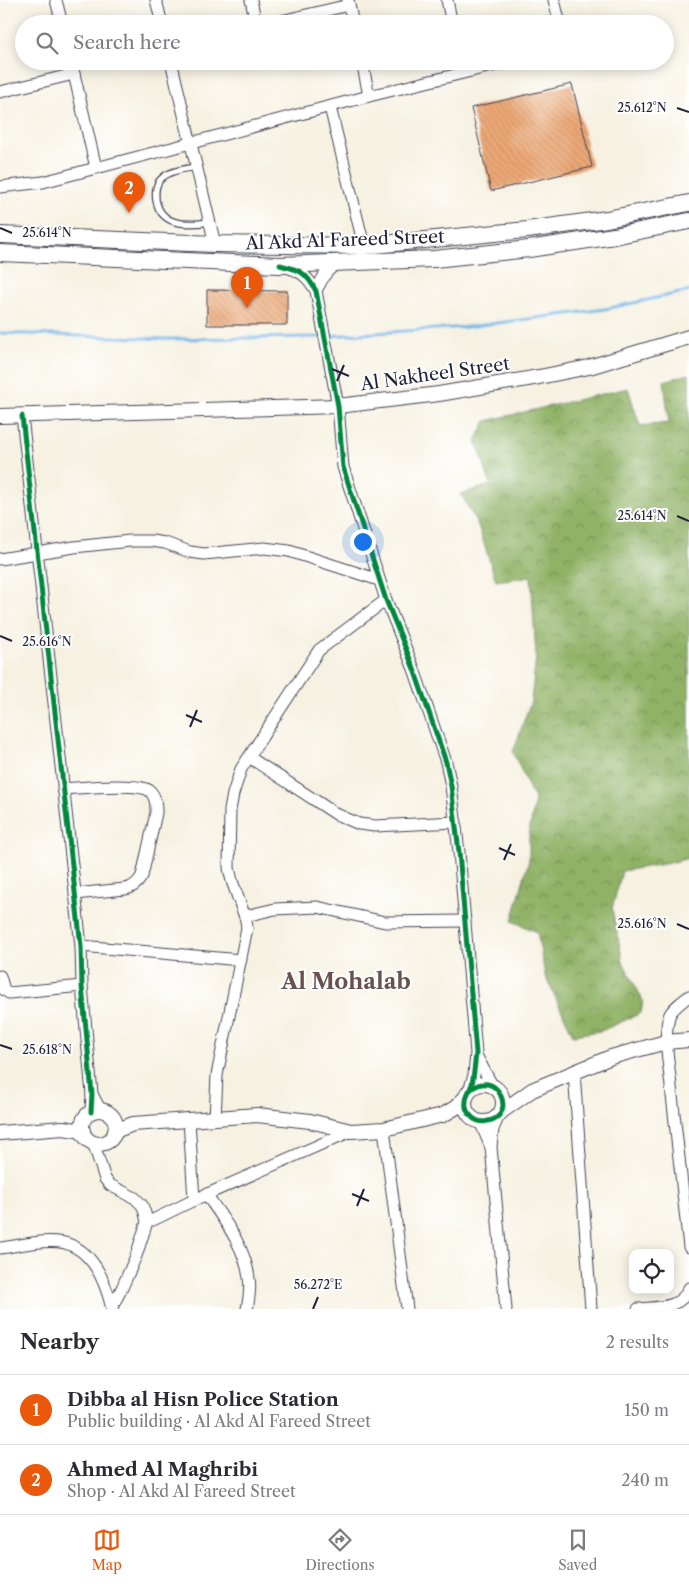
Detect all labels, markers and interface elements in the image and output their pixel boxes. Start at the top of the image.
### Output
search box [15,15,674,70]
icon: search [33,29,61,57]
text: Search here [73,31,181,54]
text: 25.612°N [617,100,667,115]
pin: 2 [113,172,145,213]
text: 25.614°N [22,225,72,240]
street label: Al Akd Al Fareed Street [244,226,446,255]
pin: 1 [231,267,263,308]
street label: Al Nakheel Street [358,353,512,395]
text: 25.614°N [617,508,667,523]
your location [350,529,376,555]
text: 25.616°N [22,634,72,649]
text: 25.616°N [617,916,667,931]
district label: Al Mohalab [280,968,411,995]
text: 25.618°N [22,1042,72,1057]
map controls [629,1249,674,1294]
button: locate [629,1249,674,1294]
text: 56.272°E [294,1277,342,1292]
text: Nearby [20,1329,99,1354]
text: 2 results [606,1332,669,1352]
text: Dibba al Hisn Police Station [67,1388,339,1411]
text: 1 [32,1400,40,1420]
text: 150 m [624,1400,669,1420]
text: Public building · Al Akd Al Fareed Street [67,1411,371,1431]
text: Ahmed Al Maghribi [67,1458,258,1481]
text: 2 [31,1470,41,1490]
text: 240 m [621,1470,669,1490]
text: Shop · Al Akd Al Fareed Street [67,1481,296,1501]
tab: Map [92,1526,122,1574]
tab: Directions [305,1526,375,1574]
tab: Saved [558,1526,597,1574]

